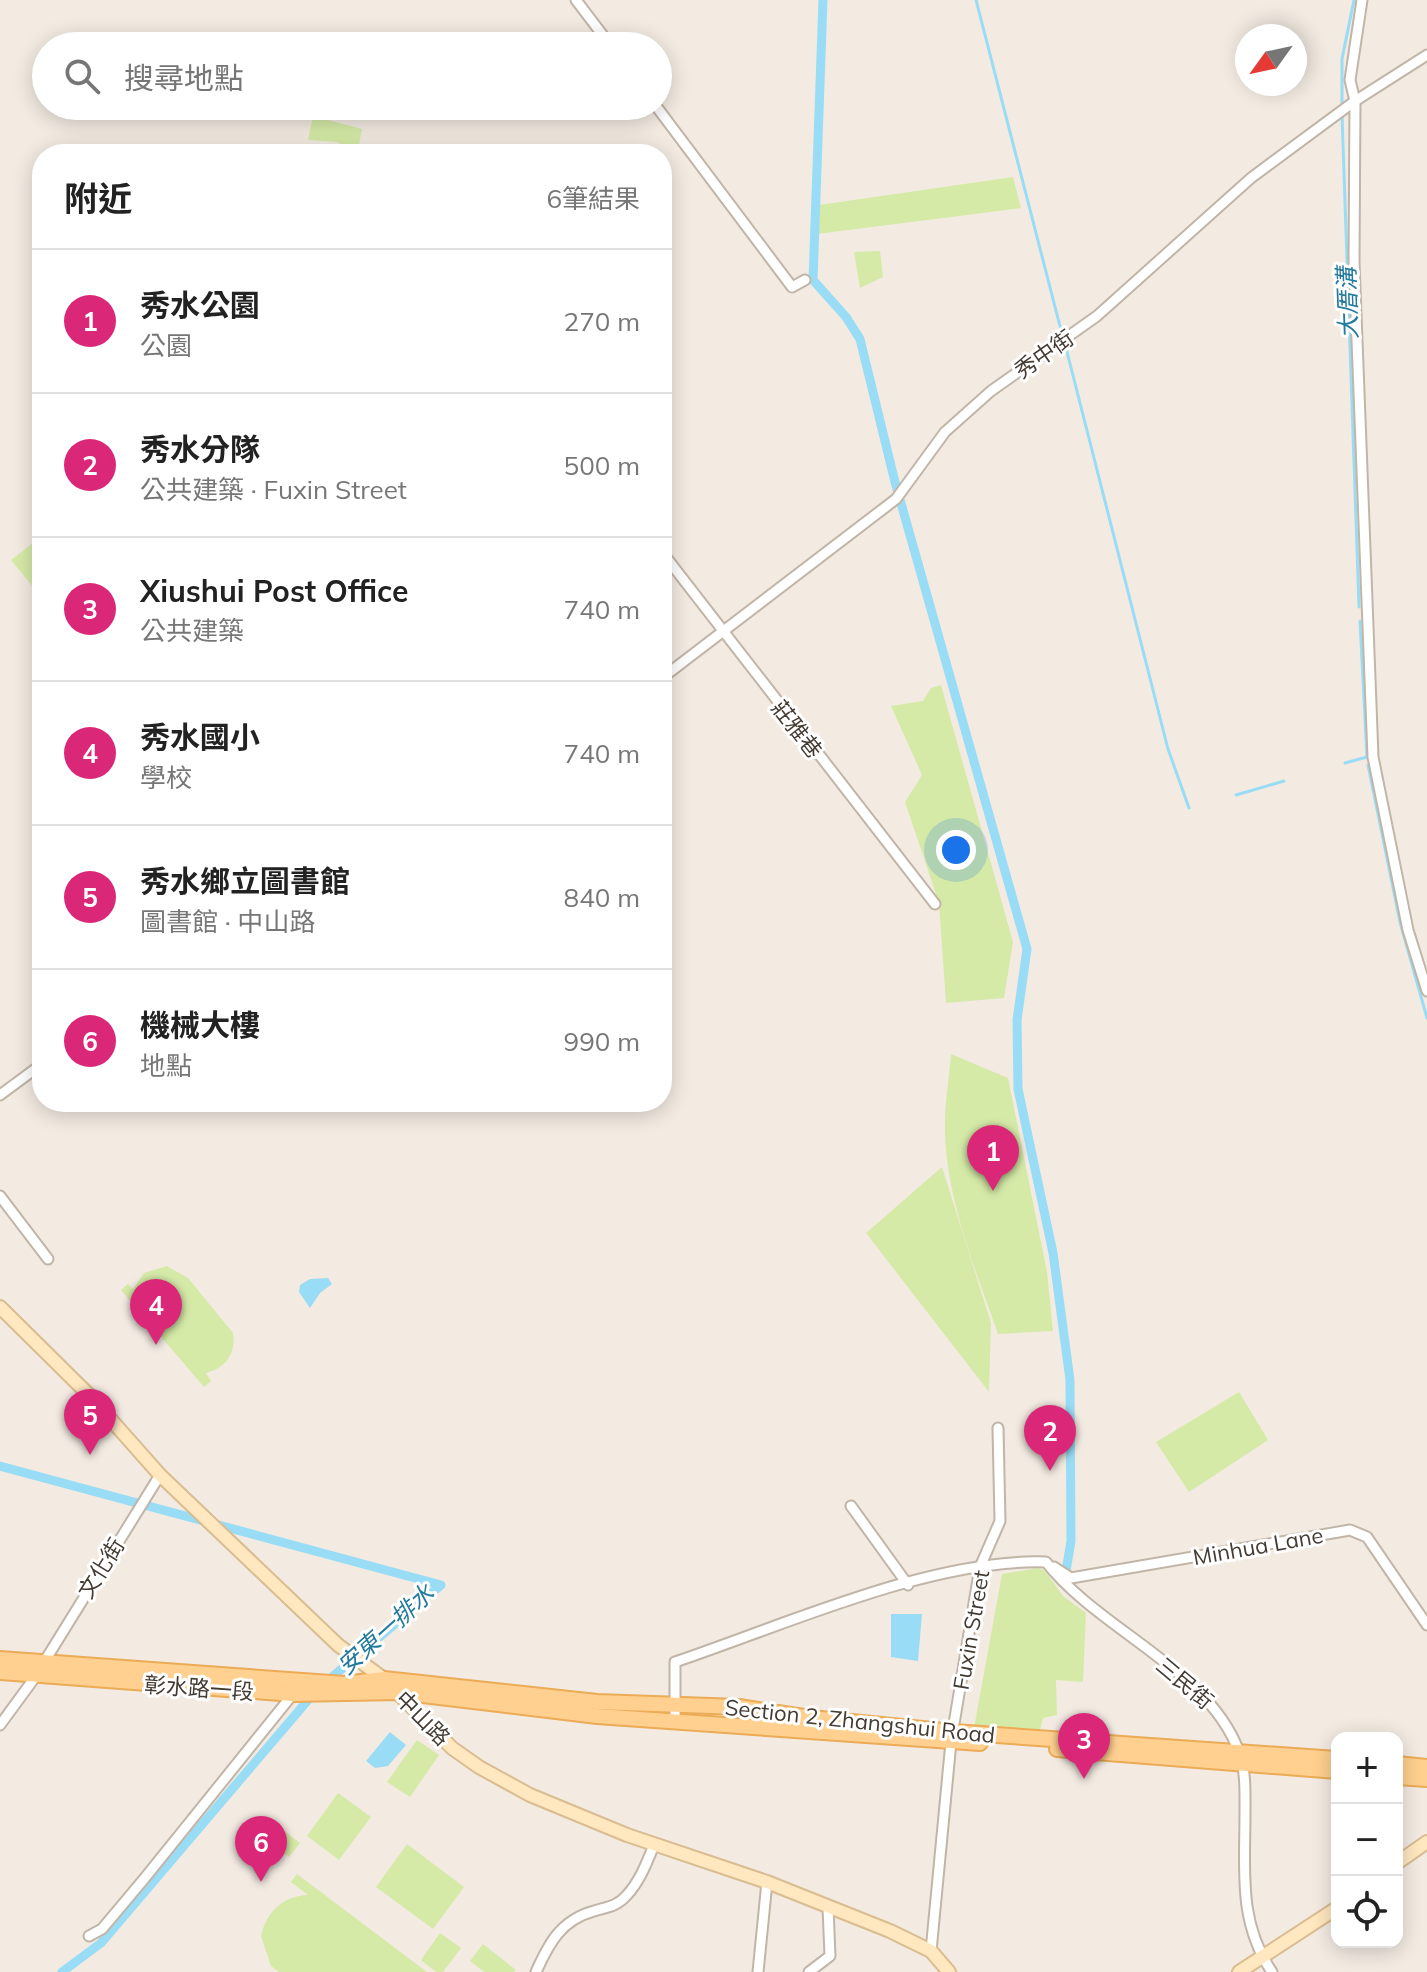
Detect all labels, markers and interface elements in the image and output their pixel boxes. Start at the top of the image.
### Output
north arrow [1235,24,1307,96]
search box [32,32,672,120]
icon: search [60,54,104,98]
text: 搜尋地點 [124,59,244,97]
text: 附近 [64,177,132,220]
text: 6筆結果 [546,182,640,215]
water label: 大厝溝 [1331,264,1363,340]
text: 秀水公園 [140,286,260,324]
text: 1 [82,305,98,338]
text: 270 m [564,305,640,338]
street label: 秀中街 [1009,324,1079,384]
text: 公園 [140,329,192,362]
text: 秀水分隊 [140,430,260,468]
text: 2 [82,449,98,482]
text: 500 m [564,449,640,482]
text: 公共建築 · Fuxin Street [140,473,407,506]
text: Xiushui Post Office [140,572,408,610]
text: 3 [82,593,98,626]
text: 740 m [564,593,640,626]
text: 公共建築 [140,614,244,647]
street label: 莊雅巷 [766,694,828,764]
text: 秀水國小 [140,718,260,756]
text: 4 [82,737,98,770]
text: 740 m [564,737,640,770]
text: 學校 [140,761,192,794]
your location [936,830,976,870]
text: 秀水鄉立圖書館 [140,862,350,900]
text: 5 [82,881,98,914]
text: 840 m [564,881,640,914]
text: 圖書館 · 中山路 [140,905,316,938]
text: 機械大樓 [140,1006,260,1044]
text: 6 [82,1025,98,1058]
text: 990 m [564,1025,640,1058]
text: 地點 [140,1049,192,1082]
pin: 1 [967,1125,1019,1191]
pin: 4 [130,1279,182,1345]
pin: 5 [64,1389,116,1455]
pin: 2 [1024,1405,1076,1471]
street label: Minhua Lane [1191,1521,1325,1571]
street label: 文化街 [72,1533,130,1603]
street label: Fuxin Street [947,1568,995,1692]
water label: 安東一排水 [331,1577,441,1681]
street label: 三民街 [1151,1651,1219,1715]
street label: 彰水路一段 [143,1670,255,1706]
street label: 中山路 [390,1685,456,1751]
street label: Section 2, Zhangshui Road [724,1693,996,1749]
pin: 3 [1058,1713,1110,1779]
map controls [1331,1732,1403,1948]
button: + [1331,1732,1403,1804]
button: − [1331,1804,1403,1876]
pin: 6 [235,1816,287,1882]
button: locate [1331,1876,1403,1948]

